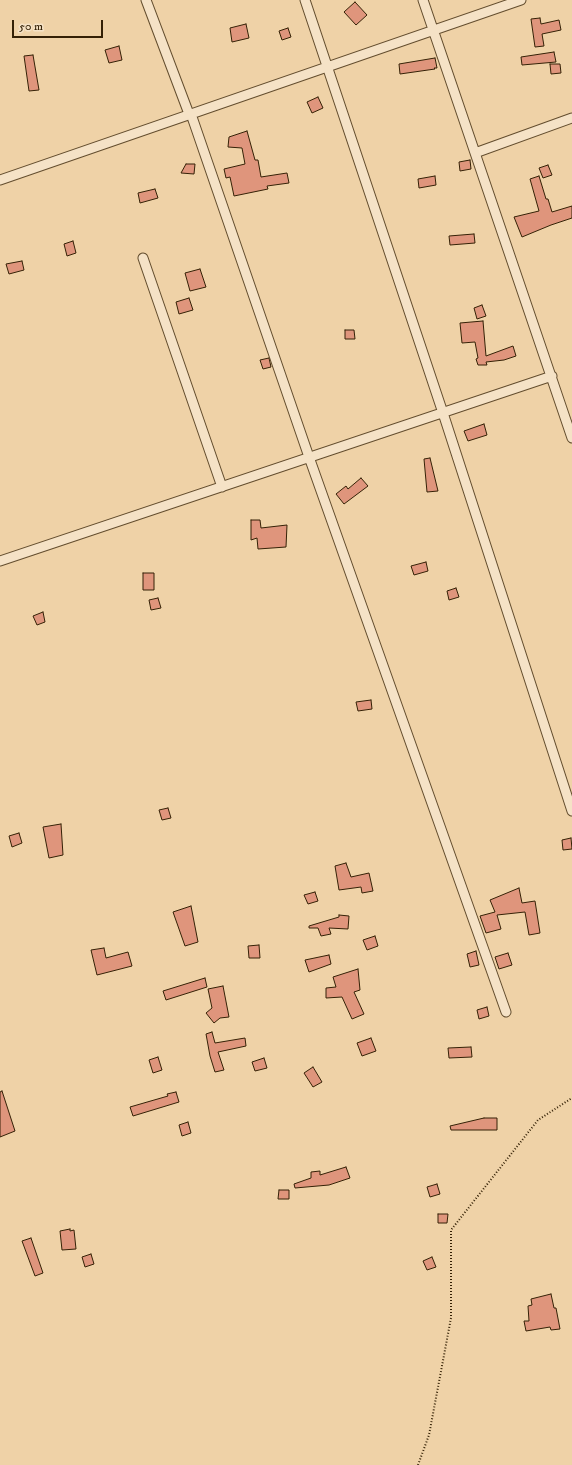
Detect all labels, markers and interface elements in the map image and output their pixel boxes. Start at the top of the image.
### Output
scale bar [14,12,105,38]
text: 50 m [19,19,43,34]

